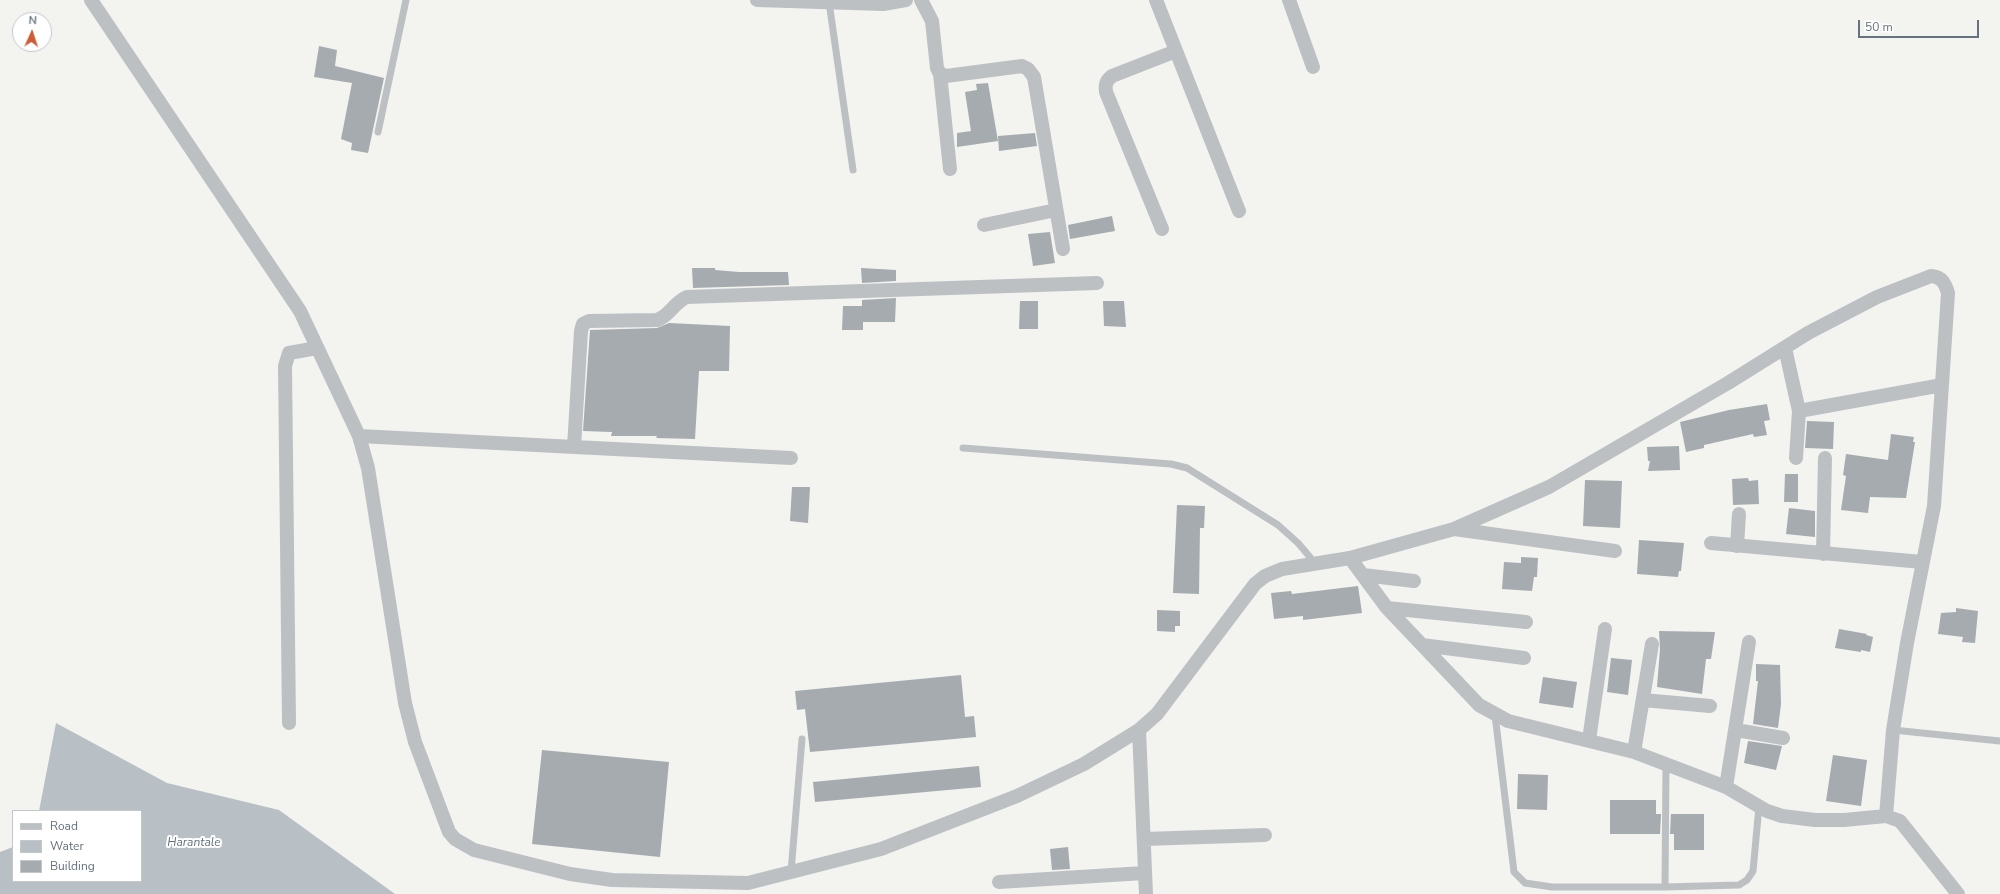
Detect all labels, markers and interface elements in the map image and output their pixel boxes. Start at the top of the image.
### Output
north arrow [12,12,52,52]
scale bar [1860,12,1981,38]
text: N [28,13,37,28]
text: 50 m [1865,19,1893,35]
legend [12,810,142,882]
text: Road [50,818,78,834]
water label: Harantale [167,836,221,850]
text: Water [50,838,84,854]
text: Building [50,858,95,874]

